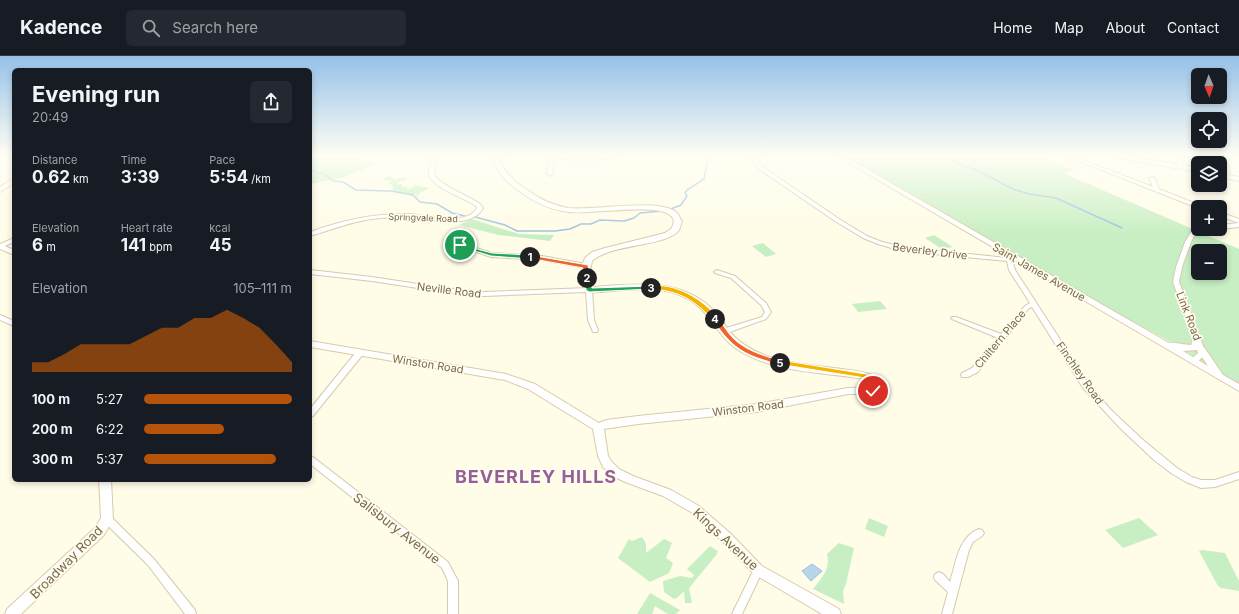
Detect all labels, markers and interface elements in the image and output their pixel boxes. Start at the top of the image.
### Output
search box [126,10,406,46]
text: Kadence [20,16,102,39]
icon: search [140,17,162,39]
text: Search here [172,18,258,37]
text: Home [993,19,1032,36]
text: Map [1054,19,1084,36]
text: About [1106,19,1145,36]
text: Contact [1167,19,1219,36]
north arrow [1191,68,1227,104]
map controls [1191,68,1227,280]
text: Evening run [32,81,160,107]
button: share [250,81,292,123]
text: 20:49 [32,109,68,125]
button: locate [1191,112,1227,148]
text: Distance [32,153,77,167]
text: Time [121,153,146,167]
text: Pace [209,153,235,167]
button: layers [1191,156,1227,192]
text: 0.62 [32,167,70,187]
text: 3:39 [121,167,159,187]
text: 5:54 [209,167,248,187]
text: km [70,172,89,186]
text: /km [248,172,271,186]
button: + [1191,200,1227,236]
street label: Springvale Road [388,211,458,224]
text: Elevation [32,221,79,235]
text: Heart rate [121,221,173,235]
text: kcal [209,221,230,235]
pin [443,228,477,262]
icon: arrive [449,234,471,256]
text: 6 [32,235,43,255]
text: 141 [121,235,146,255]
text: 45 [209,235,232,255]
street label: Beverley Drive [892,239,968,263]
text: m [43,240,56,254]
text: bpm [146,240,172,254]
street label: Saint James Avenue [990,240,1088,304]
button: − [1191,244,1227,280]
pin: 1 [520,247,540,267]
text: 1 [528,250,532,264]
pin: 2 [577,268,597,288]
text: 2 [584,271,590,285]
pin: 3 [641,278,661,298]
street label: Neville Road [416,279,482,301]
text: Elevation [32,280,88,296]
text: 105–111 m [233,280,292,296]
text: 3 [647,281,655,295]
street label: Link Road [1173,290,1205,342]
street label: Chiltern Place [971,307,1029,371]
pin: 4 [705,309,725,329]
text: 4 [711,312,719,326]
street label: Finchley Road [1053,339,1107,407]
street label: Winston Road [391,351,465,377]
pin: 5 [770,353,790,373]
text: 5 [776,356,784,370]
pin [856,374,890,408]
icon: check [862,380,884,402]
text: 100 m [32,391,70,407]
text: 5:27 [96,391,123,407]
street label: Winston Road [711,397,785,419]
text: 200 m [32,421,73,437]
text: 6:22 [96,421,124,437]
text: 300 m [32,451,73,467]
text: 5:37 [96,451,123,467]
district label: BEVERLEY HILLS [455,466,617,487]
street label: Salisbury Avenue [350,489,444,567]
street label: Kings Avenue [690,505,762,573]
street label: Broadway Road [26,522,106,602]

